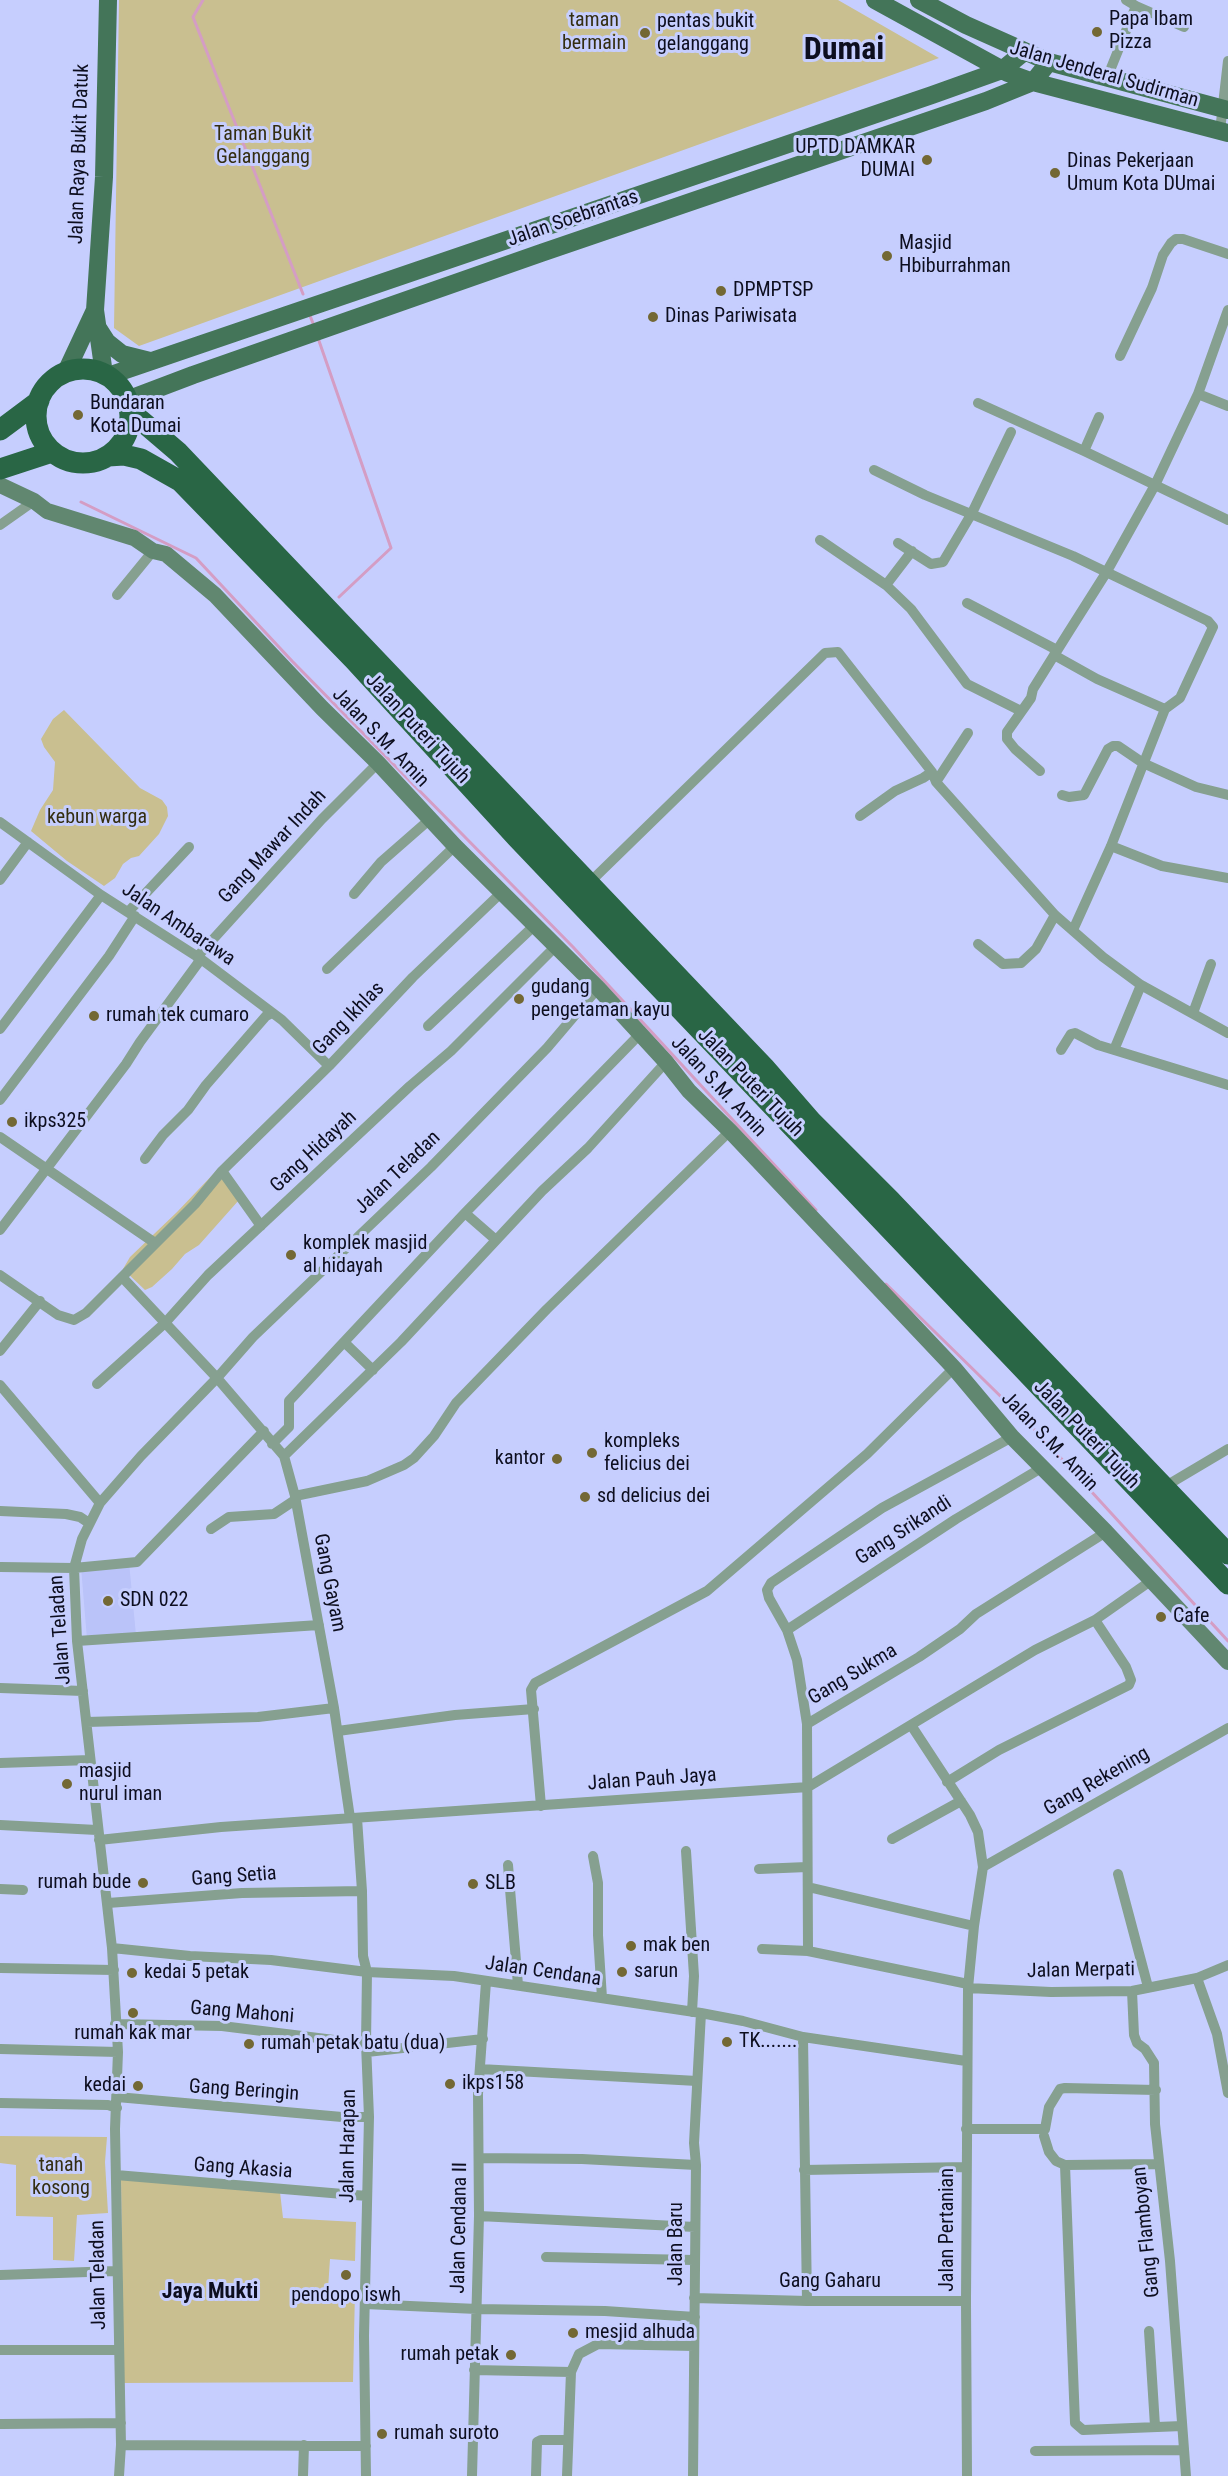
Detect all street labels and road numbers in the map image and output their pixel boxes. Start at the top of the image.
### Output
street label: Jalan Jenderal Sudirman [1007,37,1201,113]
street label: Jalan Raya Bukit Datuk [65,63,95,245]
street label: Jalan Soebrantas [504,185,642,253]
street label: Jalan Puteri Tujuh [360,669,474,789]
street label: Jalan S.M. Amin [327,683,433,793]
street label: Gang Mawar Indah [214,785,332,909]
street label: Jalan Ambarawa [117,878,239,972]
street label: Gang Ikhlas [308,977,390,1061]
street label: Jalan Puteri Tujuh [692,1024,808,1142]
street label: Jalan S.M. Amin [665,1032,771,1142]
street label: Gang Hidayah [266,1106,362,1198]
street label: Jalan Teladan [350,1126,446,1220]
street label: Jalan Puteri Tujuh [1028,1376,1144,1494]
street label: Jalan S.M. Amin [996,1387,1102,1497]
street label: Gang Srikandi [852,1491,956,1571]
street label: Gang Gayam [308,1532,350,1634]
street label: Jalan Teladan [45,1574,77,1686]
street label: Gang Sukma [804,1639,902,1711]
street label: Gang Rekening [1040,1742,1154,1822]
street label: Jalan Pauh Jaya [587,1764,717,1796]
street label: Gang Setia [191,1862,277,1892]
street label: Jalan Cendana [483,1952,603,1992]
street label: Jalan Merpati [1027,1958,1135,1984]
street label: Gang Mahoni [189,1997,295,2029]
street label: Gang Beringin [188,2075,300,2107]
street label: Jalan Harapan [336,2089,362,2203]
street label: Gang Akasia [193,2154,293,2184]
street label: Jalan Cendana II [447,2162,473,2294]
street label: Gang Flamboyan [1128,2165,1166,2299]
street label: Jalan Pertanian [936,2168,960,2292]
street label: Jalan Baru [665,2202,689,2286]
street label: Jalan Teladan [86,2220,112,2330]
street label: Gang Gaharu [779,2270,881,2294]

